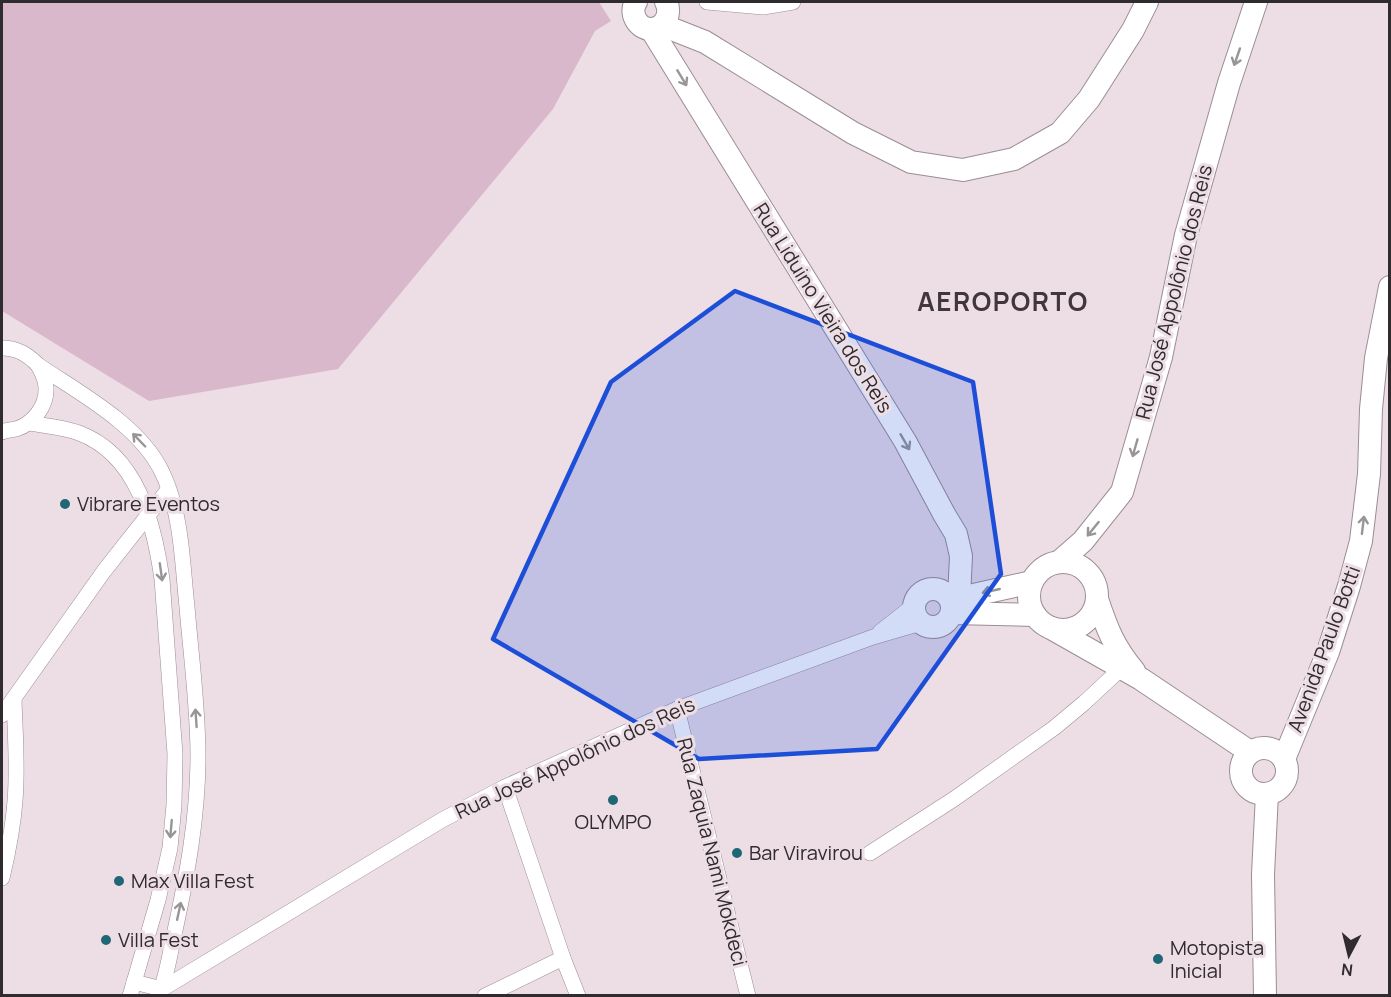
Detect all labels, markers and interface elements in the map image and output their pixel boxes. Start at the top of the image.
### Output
one-way arrow [1231,47,1242,66]
one-way arrow [677,70,689,87]
street label: Rua José Appolônio dos Reis [1129,162,1218,422]
street label: Rua Liduino Vieira dos Reis [748,198,899,418]
district label: AEROPORTO [917,283,1089,319]
one-way arrow [132,432,146,447]
one-way arrow [900,432,911,450]
one-way arrow [1129,439,1140,458]
place label: Vibrare Eventos [77,490,220,517]
marker: Vibrare Eventos [58,497,72,511]
one-way arrow [1358,516,1369,536]
one-way arrow [1086,521,1099,537]
one-way arrow [155,562,166,581]
street label: Avenida Paulo Botti [1281,562,1366,736]
one-way arrow [982,586,1001,598]
street label: Rua José Appolônio dos Reis [451,690,699,825]
one-way arrow [190,708,201,728]
street label: Rua Zaquia Nami Mokdeci [671,735,754,969]
marker: OLYMPO [606,793,620,807]
place label: OLYMPO [574,808,652,835]
one-way arrow [165,819,176,839]
place label: Bar Viravirou [749,839,863,866]
marker: Bar Viravirou [730,846,744,860]
place label: Max Villa Fest [131,867,254,894]
marker: Max Villa Fest [112,874,126,888]
one-way arrow [174,902,186,921]
north arrow [1319,925,1379,985]
place label: Villa Fest [118,926,199,953]
marker: Villa Fest [99,933,113,947]
place label: Motopista Inicial [1170,934,1264,984]
marker: Motopista Inicial [1151,952,1165,966]
text: N [1340,958,1354,982]

